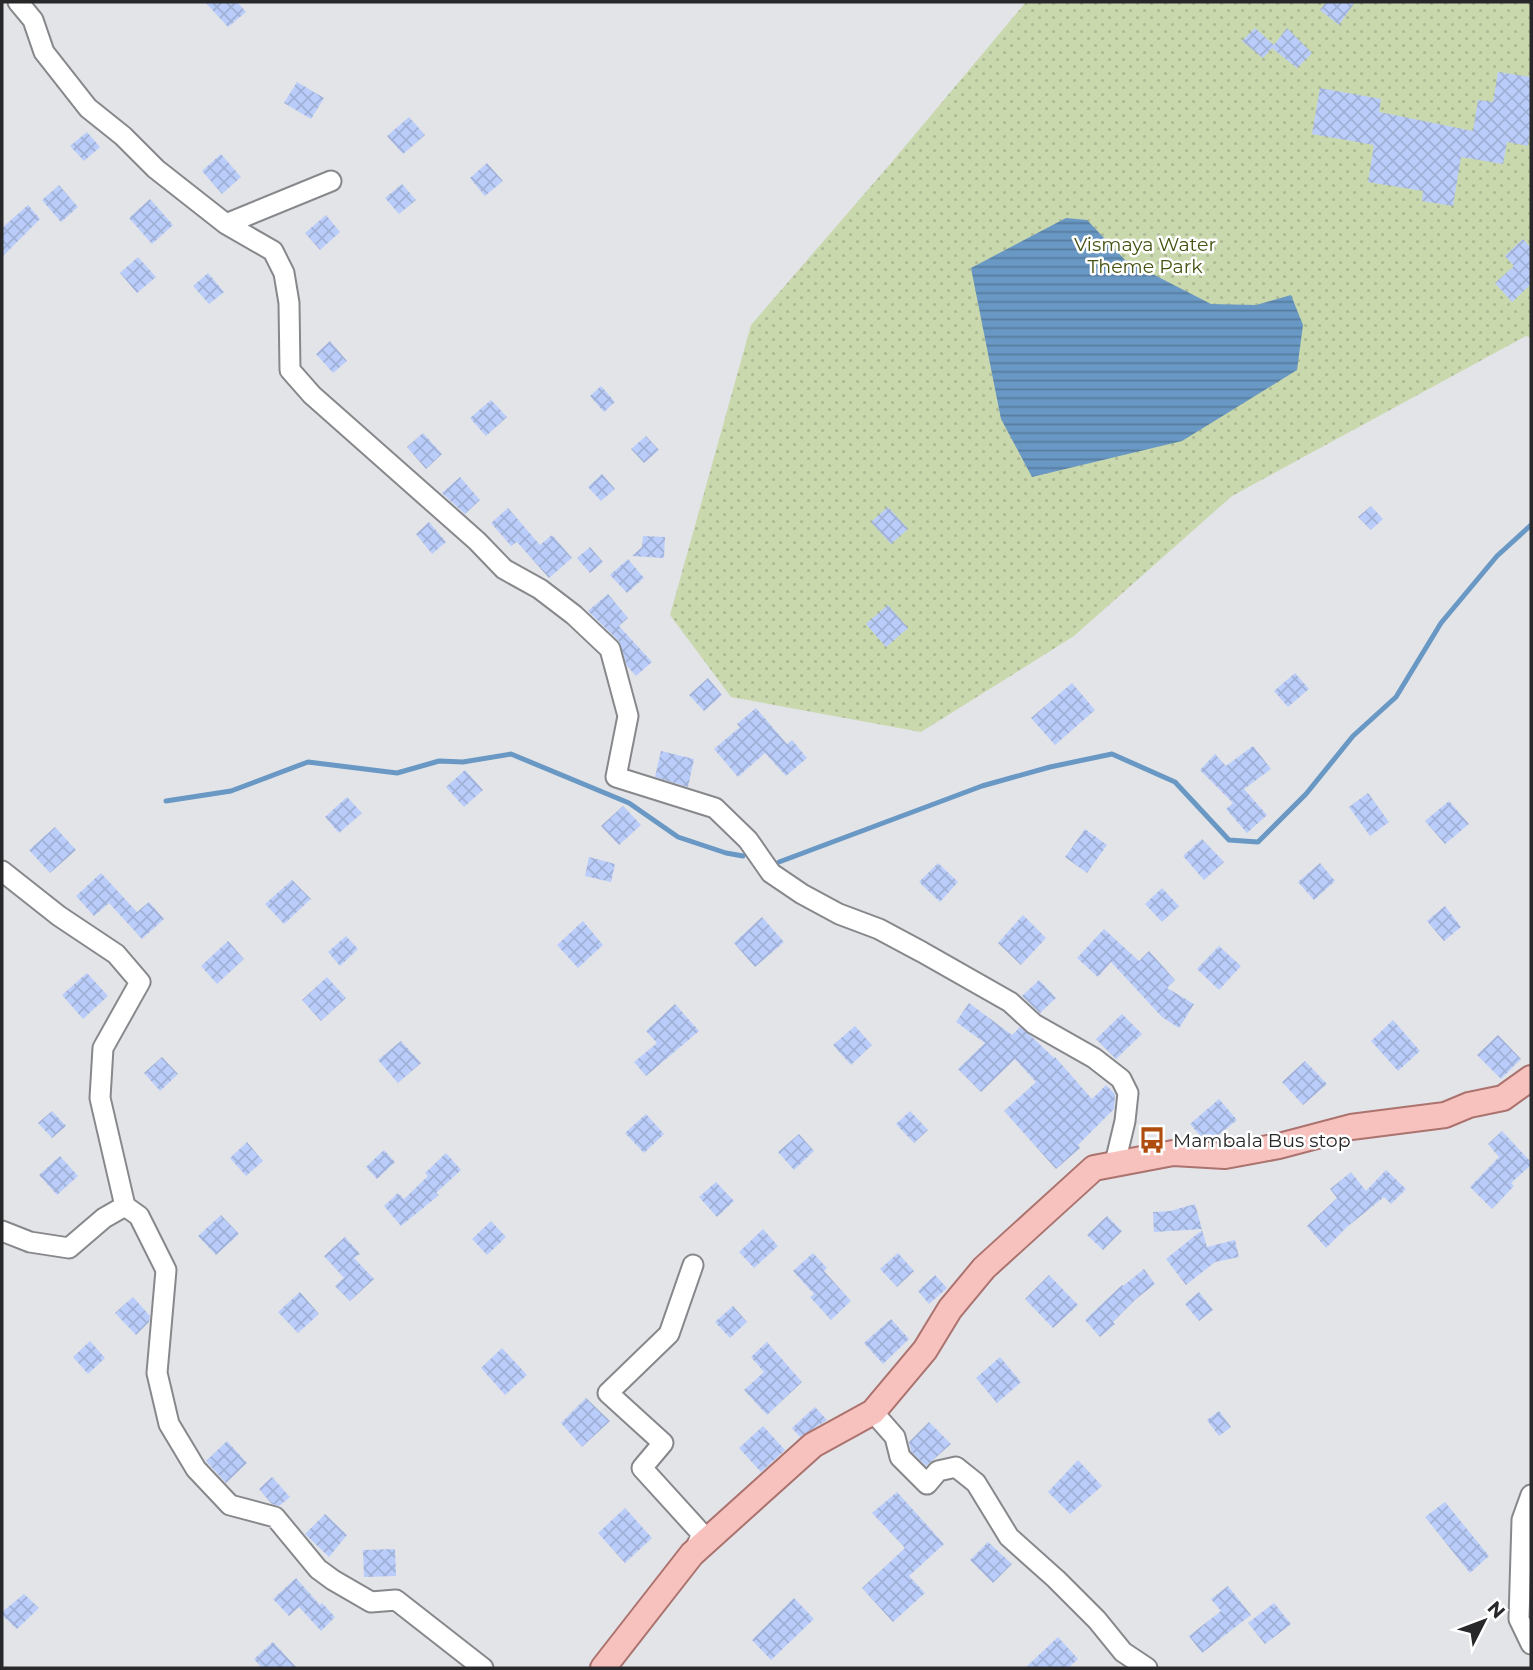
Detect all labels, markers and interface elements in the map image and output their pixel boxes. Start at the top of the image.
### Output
park label: Vismaya Water Theme Park [1074,233,1216,278]
bus stop icon: Mambala Bus stop [1137,1125,1167,1155]
place label: Mambala Bus stop [1173,1129,1351,1152]
north arrow [1449,1586,1519,1656]
text: N [1483,1597,1510,1623]

